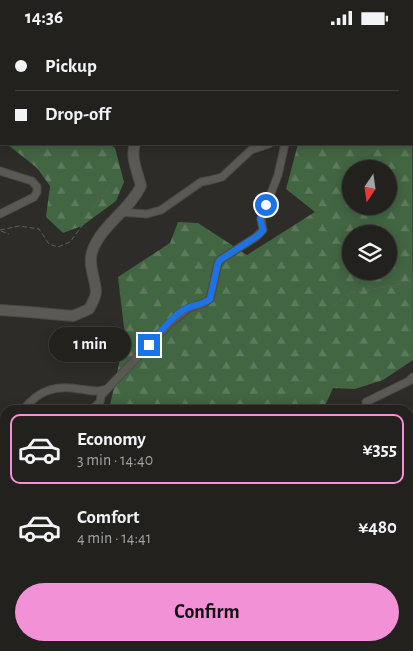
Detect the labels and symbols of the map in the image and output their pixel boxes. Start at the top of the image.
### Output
north arrow [342,160,398,215]
route start [255,194,277,216]
callout: 1 min [49,327,132,363]
route end [138,334,160,356]

